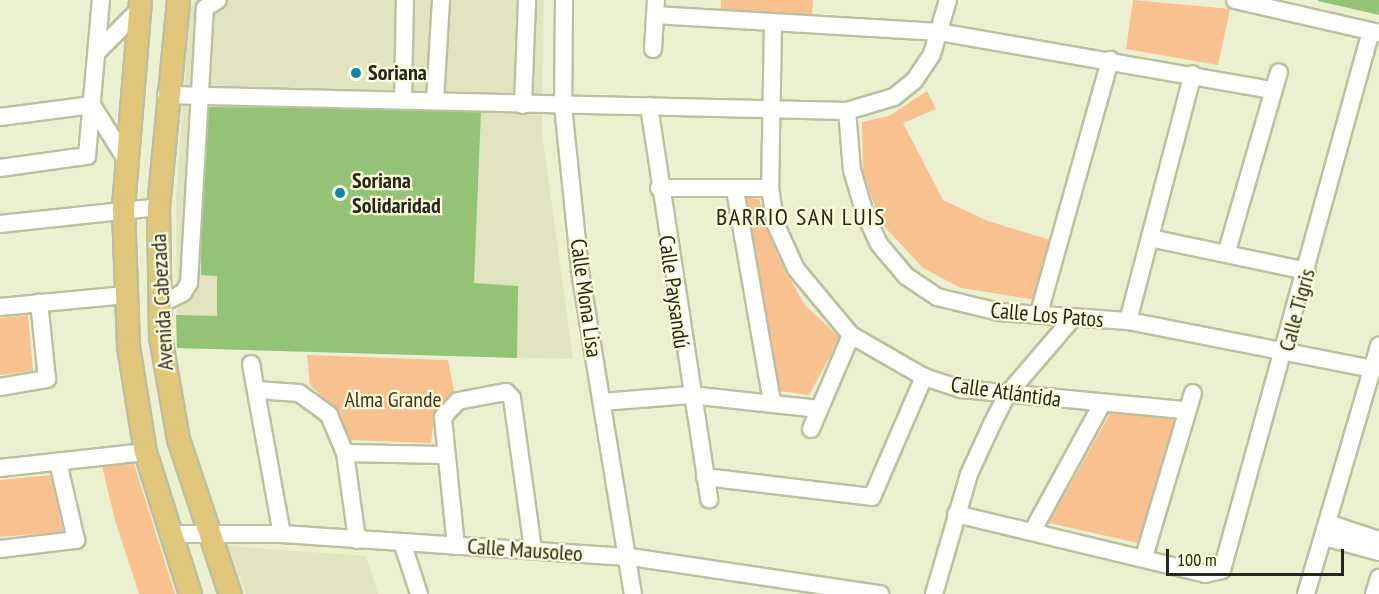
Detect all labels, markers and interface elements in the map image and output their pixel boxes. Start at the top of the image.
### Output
place label: Soriana [368,60,427,86]
marker: Soriana [349,66,363,80]
place label: Soriana Solidaridad [352,167,441,218]
marker: Soriana Solidaridad [333,186,347,200]
district label: BARRIO SAN LUIS [716,203,886,231]
street label: Avenida Cabezada [145,233,179,371]
street label: Calle Paysandú [653,234,695,350]
street label: Calle Mona Lisa [565,237,607,359]
street label: Calle Tigris [1273,266,1321,354]
street label: Calle Los Patos [989,297,1105,333]
street label: Calle Atlántida [949,371,1063,413]
park label: Alma Grande [344,387,442,413]
street label: Calle Mausoleo [467,533,583,567]
scale bar [1169,537,1348,575]
text: 100 m [1177,548,1217,571]

